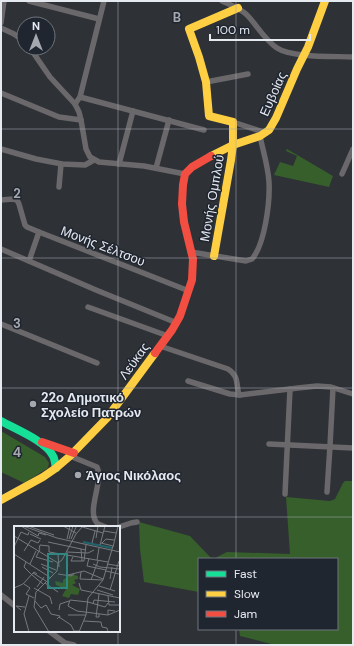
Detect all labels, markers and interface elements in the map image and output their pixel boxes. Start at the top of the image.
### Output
text: B [173,9,181,26]
north arrow [16,16,56,56]
scale bar [210,16,310,42]
text: N [32,19,40,33]
text: 100 m [216,22,250,38]
street label: Ευβοίας [256,69,290,119]
street label: Μονής Ομπλού [196,153,228,243]
text: 2 [13,185,21,202]
street label: Μονής Σέλτσου [58,222,148,270]
text: 3 [13,315,21,332]
street label: Λεύκας [115,339,153,383]
place label: 22ο Δημοτικό Σχολείο Πατρών [41,389,141,421]
marker: 22ο Δημοτικό Σχολείο Πατρών [28,399,38,409]
text: 4 [13,444,21,461]
place label: Άγιος Νικόλαος [86,467,181,484]
marker: Άγιος Νικόλαος [73,470,83,480]
inset map [14,526,120,632]
legend [198,558,338,630]
text: Fast [234,566,257,582]
text: Slow [234,586,260,602]
text: Jam [234,606,257,622]

